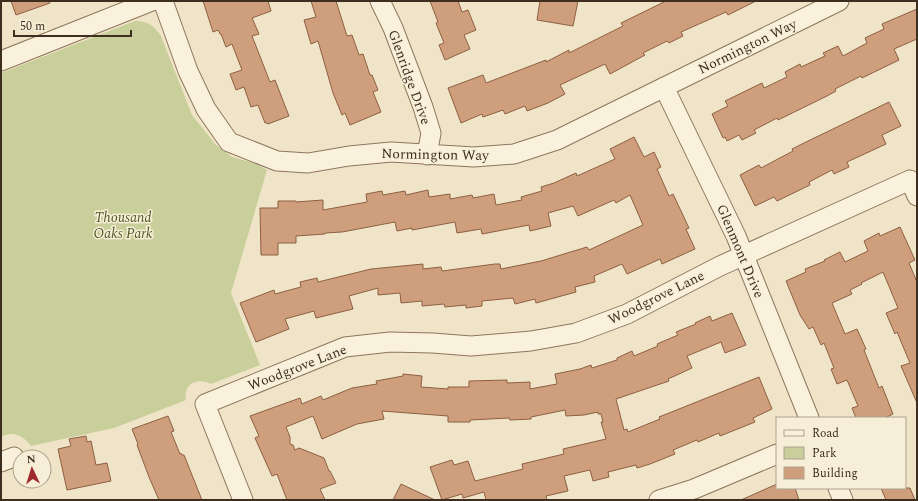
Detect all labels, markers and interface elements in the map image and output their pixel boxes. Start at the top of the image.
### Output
scale bar [14,12,131,38]
street label: Normington Way [694,13,801,79]
text: 50 m [20,17,45,36]
street label: Glenridge Drive [383,27,437,128]
street label: Normington Way [381,143,490,166]
street label: Glenmont Drive [711,201,770,302]
park label: Thousand Oaks Park [93,207,153,244]
street label: Woodgrove Lane [605,265,708,330]
street label: Woodgrove Lane [245,339,350,396]
legend [776,417,906,489]
text: Road [812,424,839,443]
text: Park [812,444,837,463]
north arrow [12,449,52,489]
text: N [26,451,36,468]
text: Building [812,464,858,483]

